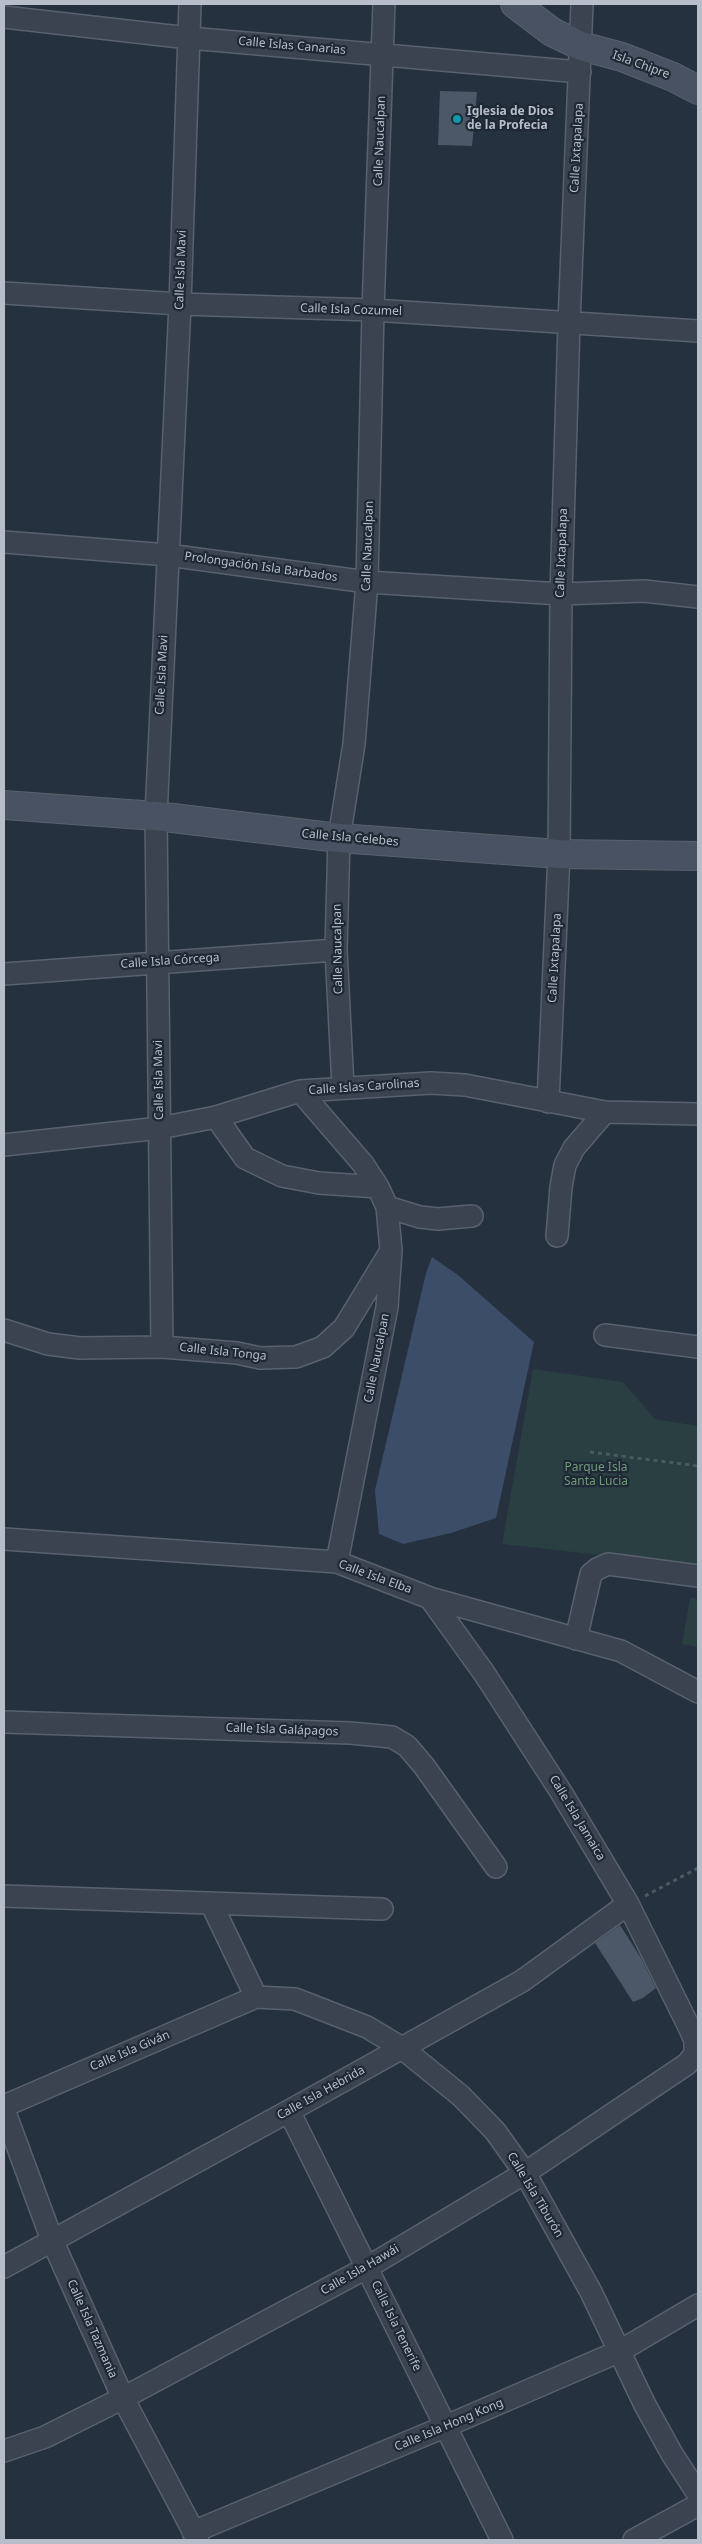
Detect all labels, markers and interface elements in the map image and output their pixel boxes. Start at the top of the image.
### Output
street label: Calle Islas Canarias [238,34,346,58]
street label: Isla Chipre [610,48,672,82]
street label: Calle Naucalpan [371,95,389,187]
street label: Calle Ixtapalapa [567,103,587,193]
place label: Iglesia de Dios de la Profecia [467,105,554,133]
marker: Iglesia de Dios de la Profecia [451,113,463,125]
street label: Calle Isla Mavi [172,230,190,310]
street label: Calle Isla Cozumel [300,301,402,319]
street label: Calle Naucalpan [359,500,377,592]
street label: Calle Ixtapalapa [553,508,571,598]
street label: Prolongación Isla Barbados [183,549,339,585]
street label: Calle Isla Mavi [153,635,171,715]
street label: Calle Isla Celebes [301,827,399,849]
street label: Calle Naucalpan [330,903,346,995]
street label: Calle Ixtapalapa [545,913,565,1003]
street label: Calle Isla Córcega [120,950,220,972]
street label: Calle Isla Mavi [151,1040,167,1120]
street label: Calle Islas Carolinas [308,1076,420,1098]
street label: Calle Naucalpan [361,1312,393,1404]
street label: Calle Isla Tonga [179,1340,267,1364]
park label: Parque Isla Santa Lucia [564,1461,628,1489]
street label: Calle Isla Elba [336,1557,414,1597]
street label: Calle Isla Galápagos [225,1721,339,1739]
street label: Calle Isla Jamaica [546,1773,608,1863]
street label: Calle Isla Giván [88,2028,172,2074]
street label: Calle Isla Hebrida [274,2063,368,2123]
street label: Calle Isla Tiburón [504,2150,566,2240]
street label: Calle Isla Hawái [318,2242,402,2298]
street label: Calle Isla Tazmania [64,2277,120,2381]
street label: Calle Isla Tenerife [368,2278,424,2374]
street label: Calle Isla Hong Kong [392,2396,506,2454]

